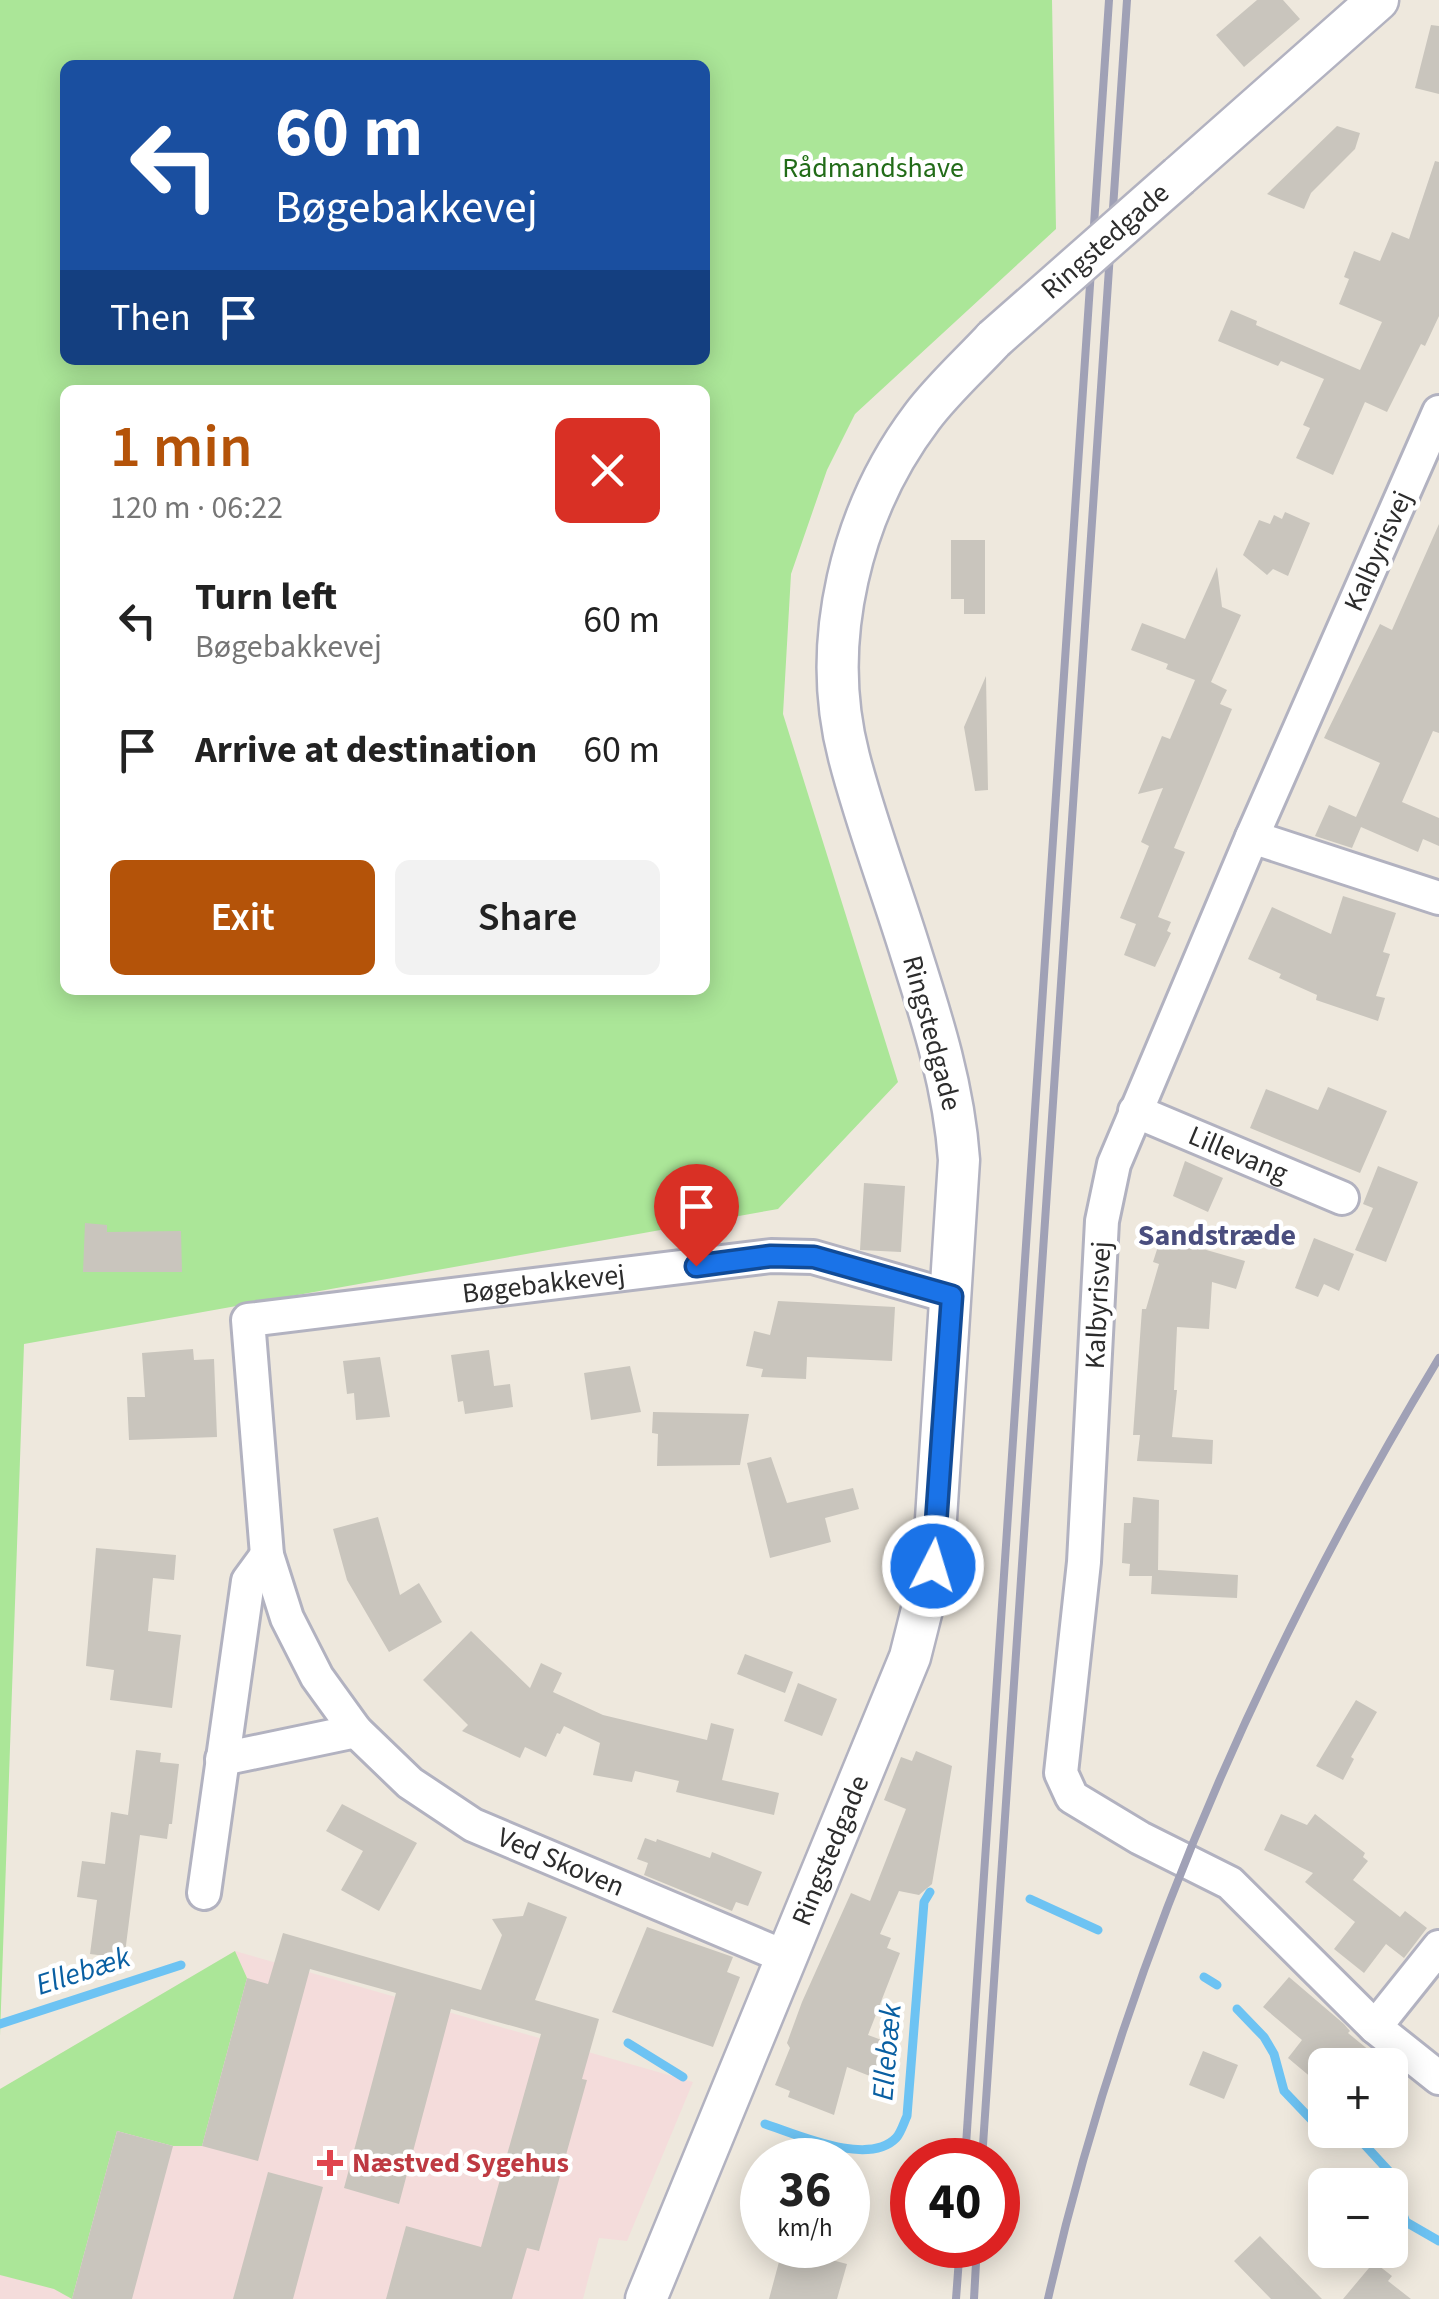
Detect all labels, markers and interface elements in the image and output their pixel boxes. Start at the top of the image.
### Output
text: 60 m [275,83,423,183]
icon: left [110,100,240,230]
park label: Rådmandshave [782,148,964,188]
street label: Ringstedgade [1032,174,1178,309]
text: Bøgebakkevej [275,176,538,240]
icon: arrive [211,290,266,345]
text: Then [110,291,191,345]
text: 1 min [110,405,253,490]
button: close [555,418,660,523]
street label: Kalbyrisvej [1334,484,1422,618]
text: 120 m · 06:22 [110,485,283,531]
text: Turn left [195,570,337,624]
icon: left [110,593,165,648]
text: 60 m [583,593,660,647]
text: Bøgebakkevej [195,624,382,670]
icon: arrive [110,723,165,778]
text: Arrive at destination [195,723,537,777]
text: 60 m [583,723,660,777]
button: Exit [110,860,375,975]
button: Share [395,860,660,975]
street label: Ringstedgade [892,951,972,1115]
street label: Lillevang [1182,1116,1294,1193]
pin [654,1164,739,1267]
icon: arrive [669,1179,724,1234]
district label: Sandstræde [1138,1214,1296,1257]
street label: Kalbyrisvej [1075,1240,1121,1370]
street label: Bøgebakkevej [460,1254,627,1314]
position arrow [881,1514,985,1618]
street label: Ringstedgade [782,1769,879,1932]
street label: Ved Skoven [491,1817,631,1907]
water label: Ellebæk [30,1935,136,2006]
water label: Ellebæk [861,2001,913,2102]
map controls [1308,2048,1408,2268]
button: + [1308,2048,1408,2148]
speed limit sign: 40 [890,2138,1020,2268]
place label: Næstved Sygehus [352,2143,569,2183]
marker: Næstved Sygehus [317,2150,343,2176]
text: 36 [779,2155,831,2226]
button: − [1308,2168,1408,2268]
text: km/h [777,2210,833,2246]

